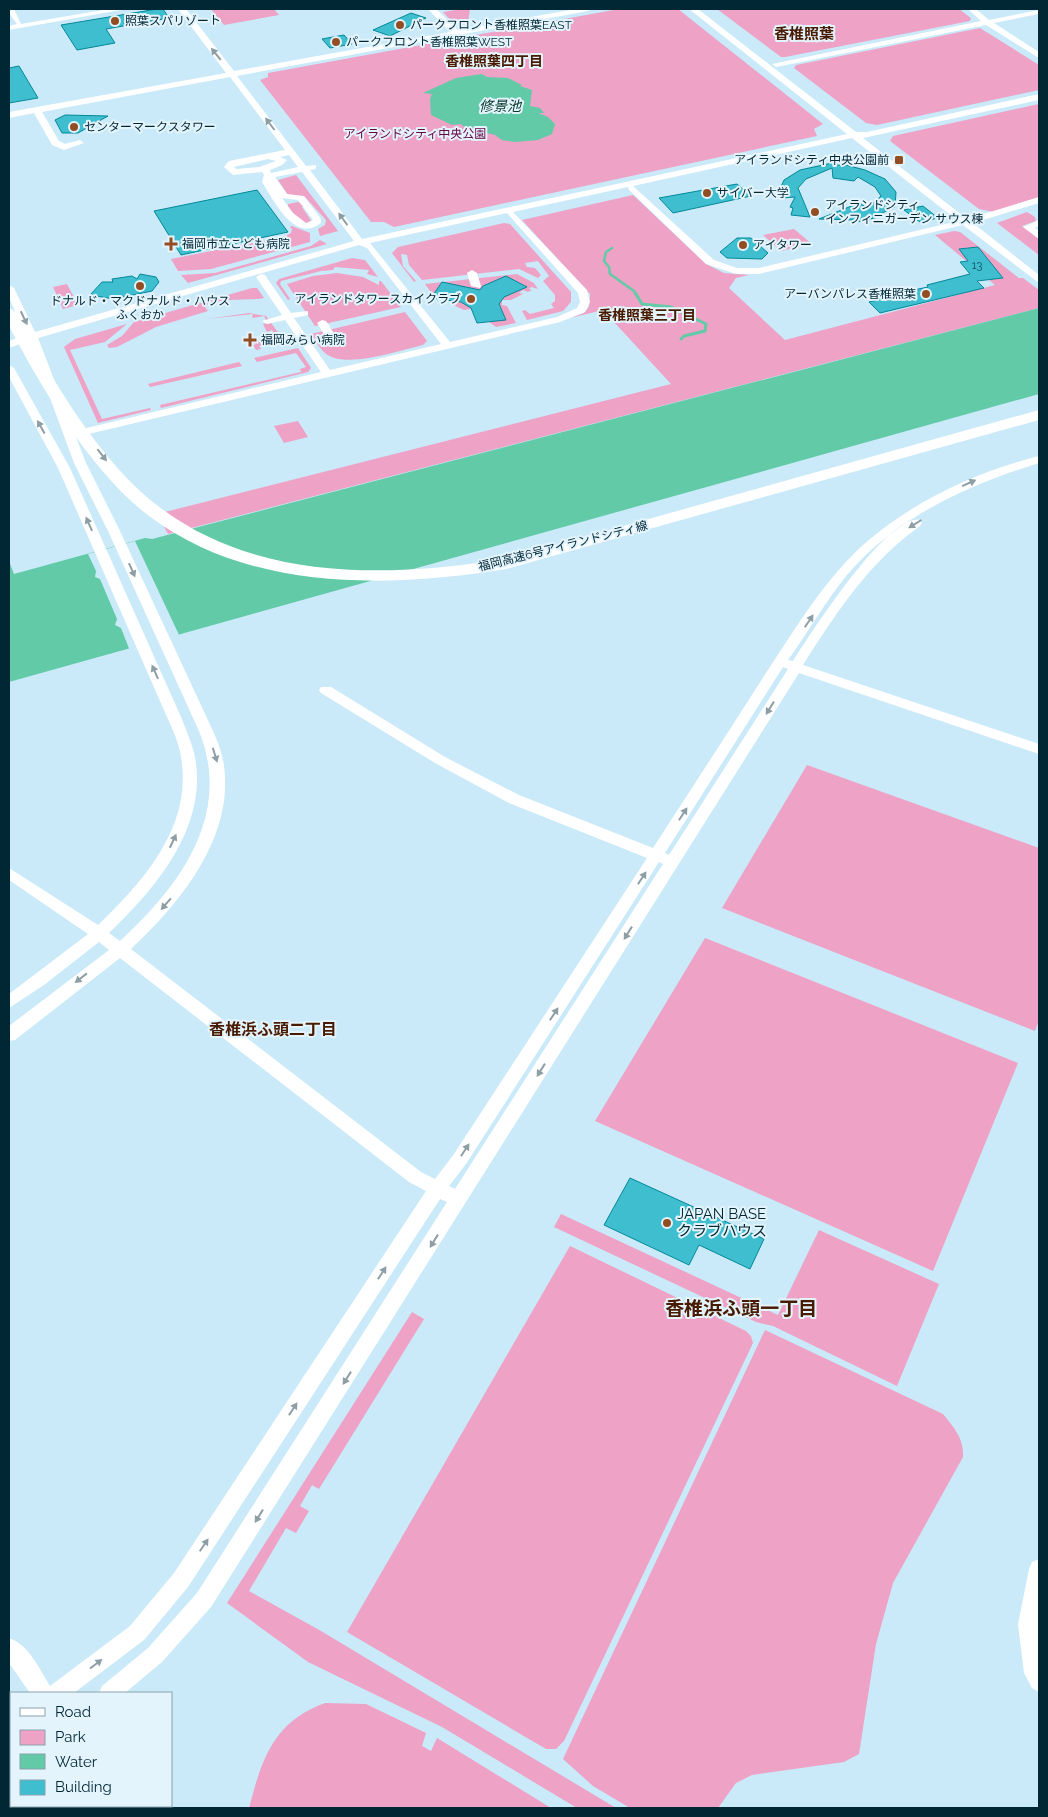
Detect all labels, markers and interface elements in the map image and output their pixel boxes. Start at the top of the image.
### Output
place label: 照葉スパリゾート [125,14,221,28]
marker: 照葉スパリゾート [109,15,121,27]
place label: パークフロント香椎照葉EAST [410,18,573,32]
marker: パークフロント香椎照葉EAST [394,19,406,31]
district label: 香椎照葉 [774,25,834,43]
place label: パークフロント香椎照葉WEST [346,35,513,49]
marker: パークフロント香椎照葉WEST [330,36,342,48]
one-way arrow [210,48,221,61]
district label: 香椎照葉四丁目 [445,53,543,69]
water label: 修景池 [479,98,523,114]
one-way arrow [264,118,275,131]
place label: センターマークスタワー [84,120,216,134]
marker: センターマークスタワー [68,121,80,133]
park label: アイランドシティ中央公園 [344,127,486,141]
place label: アイランドシティ中央公園前 [734,153,889,167]
marker: アイランドシティ中央公園前 [893,154,905,166]
place label: サイバー大学 [717,186,789,200]
marker: サイバー大学 [701,187,713,199]
place label: アイランドシティ インフィニガーデン サウス棟 [825,198,983,226]
marker: アイランドシティ インフィニガーデン サウス棟 [809,206,821,218]
one-way arrow [338,212,348,226]
marker: 福岡市立こども病院 [164,237,178,251]
place label: 福岡市立こども病院 [182,237,290,251]
place label: アイタワー [753,238,812,252]
marker: アイタワー [737,239,749,251]
house number: 13 [972,259,982,272]
marker: ドナルド・マクドナルド・ハウス ふくおか [134,280,146,292]
place label: アーバンパレス香椎照葉 [784,287,916,301]
marker: アーバンパレス香椎照葉 [920,288,932,300]
place label: アイランドタワースカイクラブ [294,292,461,306]
marker: アイランドタワースカイクラブ [465,293,477,305]
place label: ドナルド・マクドナルド・ハウス ふくおか [50,294,230,322]
district label: 香椎照葉三丁目 [598,307,696,323]
one-way arrow [20,311,28,325]
marker: 福岡みらい病院 [243,333,257,347]
place label: 福岡みらい病院 [261,333,345,347]
one-way arrow [36,420,45,433]
one-way arrow [97,448,107,462]
one-way arrow [962,479,976,487]
one-way arrow [84,517,92,531]
street label: 福岡高速6号アイランドシティ線 [477,518,649,574]
one-way arrow [908,519,922,528]
one-way arrow [128,563,136,577]
one-way arrow [804,614,814,628]
one-way arrow [150,665,158,679]
one-way arrow [765,701,775,714]
one-way arrow [211,747,219,762]
one-way arrow [678,807,688,821]
one-way arrow [169,834,177,848]
one-way arrow [637,871,647,884]
one-way arrow [160,897,172,909]
one-way arrow [623,926,633,939]
one-way arrow [75,973,88,984]
one-way arrow [549,1007,558,1021]
district label: 香椎浜ふ頭二丁目 [209,1020,337,1039]
one-way arrow [536,1063,546,1077]
one-way arrow [460,1144,470,1157]
place label: JAPAN BASE クラブハウス [677,1205,767,1240]
marker: JAPAN BASE クラブハウス [661,1217,673,1229]
one-way arrow [429,1235,438,1248]
one-way arrow [377,1266,387,1280]
district label: 香椎浜ふ頭一丁目 [665,1297,817,1319]
one-way arrow [342,1372,351,1385]
one-way arrow [289,1402,298,1416]
one-way arrow [255,1509,264,1522]
one-way arrow [200,1538,209,1552]
one-way arrow [89,1659,103,1669]
legend [10,1692,172,1807]
text: Road [55,1703,91,1721]
text: Park [55,1728,86,1746]
text: Water [55,1753,98,1771]
text: Building [55,1778,112,1796]

